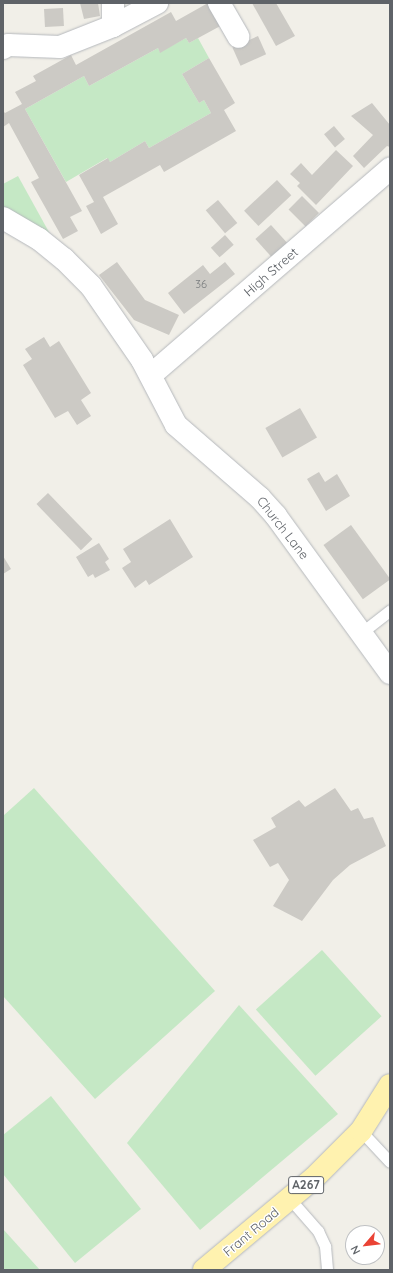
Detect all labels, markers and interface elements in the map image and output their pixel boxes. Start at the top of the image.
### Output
street label: High Street [241,244,301,300]
house number: 36 [195,277,207,291]
street label: Church Lane [254,494,312,562]
road number: A267 [288,1175,324,1195]
street label: Frant Road [220,1204,282,1260]
north arrow [345,1225,385,1265]
text: N [347,1243,363,1257]

